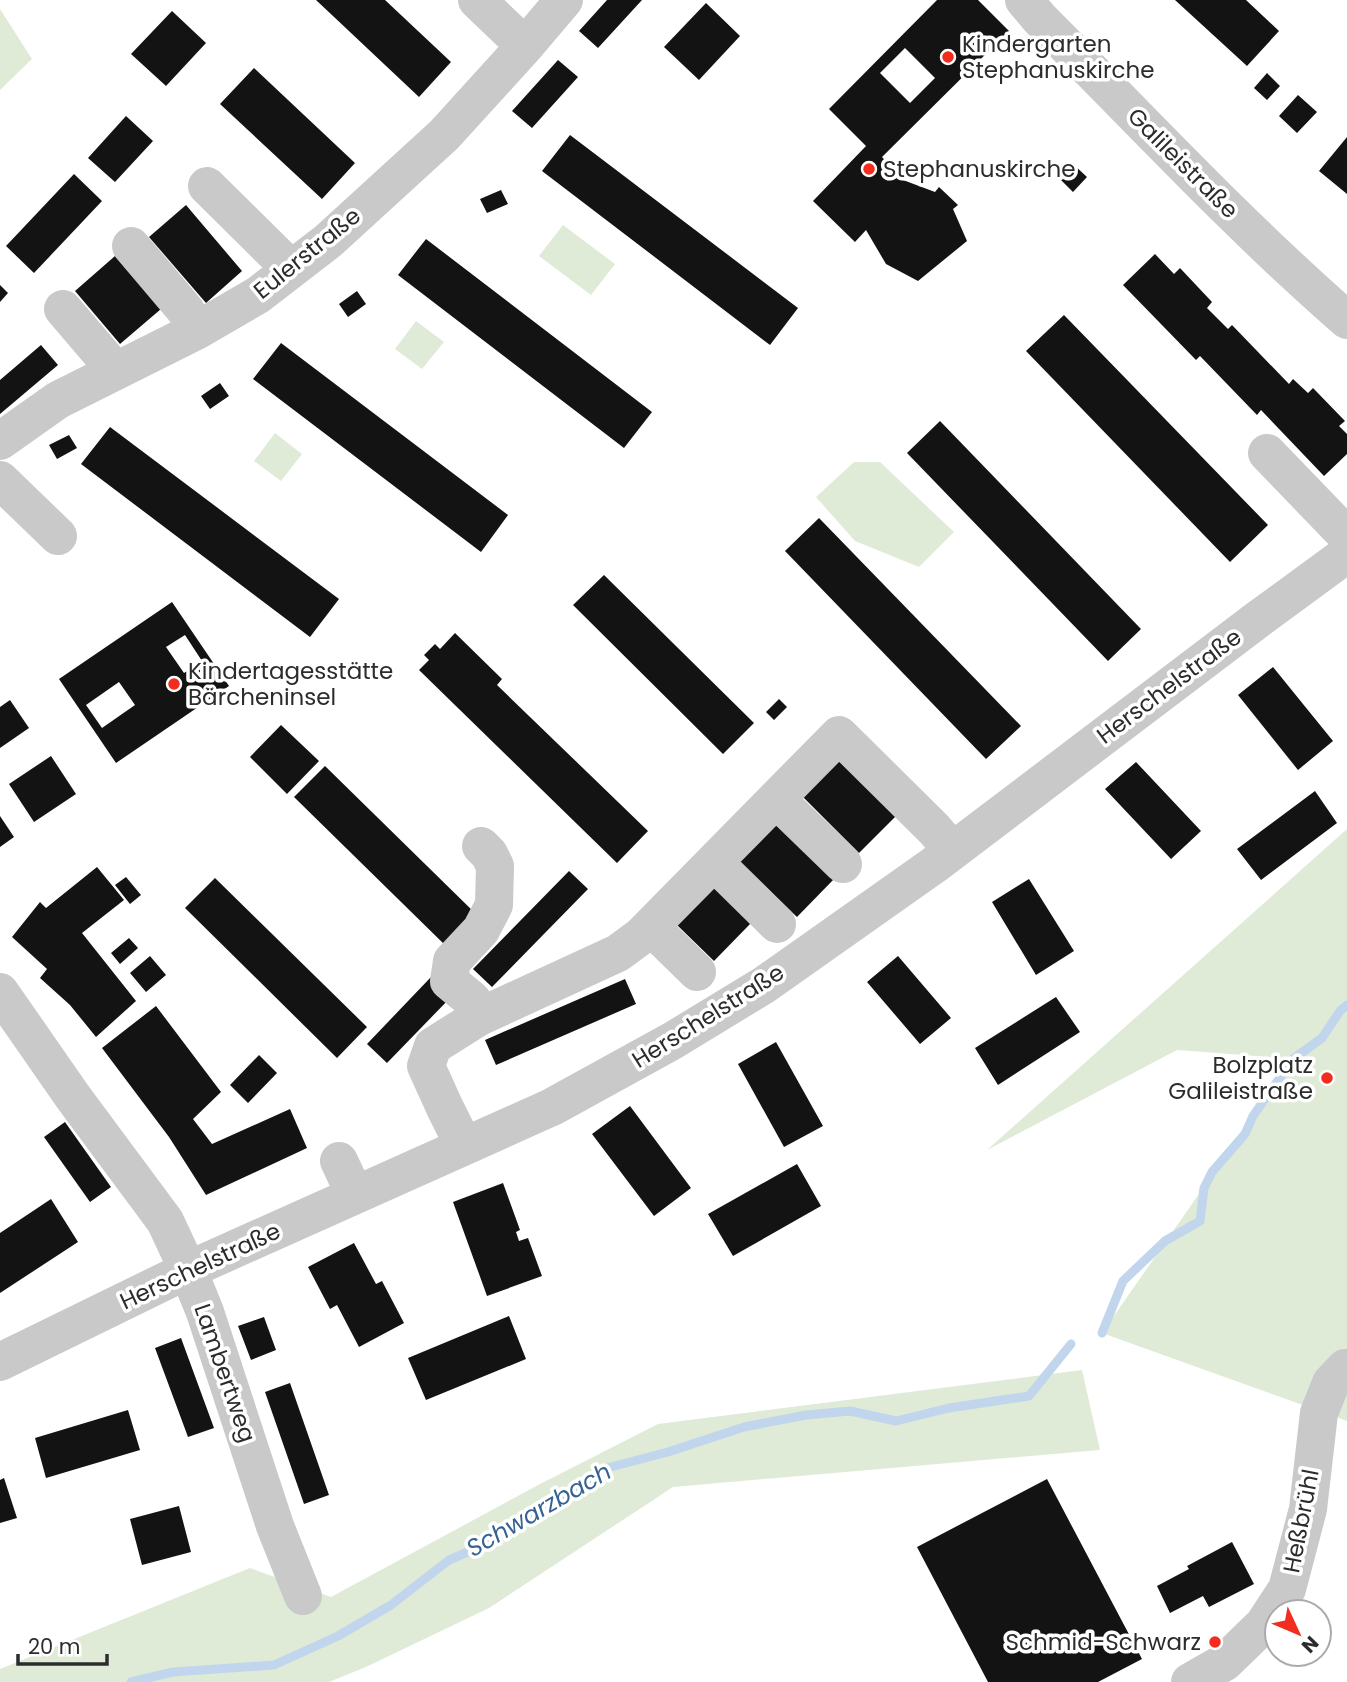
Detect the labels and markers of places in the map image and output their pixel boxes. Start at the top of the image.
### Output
place label: Kindergarten Stephanuskirche [962,28,1154,86]
marker: Kindergarten Stephanuskirche [940,49,956,65]
place label: Stephanuskirche [883,153,1075,185]
marker: Stephanuskirche [861,161,877,177]
place label: Kindertagesstätte Bärcheninsel [188,655,393,713]
marker: Kindertagesstätte Bärcheninsel [166,676,182,692]
place label: Bolzplatz Galileistraße [1168,1049,1313,1107]
marker: Bolzplatz Galileistraße [1319,1070,1335,1086]
place label: Schmid-Schwarz [1006,1626,1201,1658]
marker: Schmid-Schwarz [1207,1634,1223,1650]

